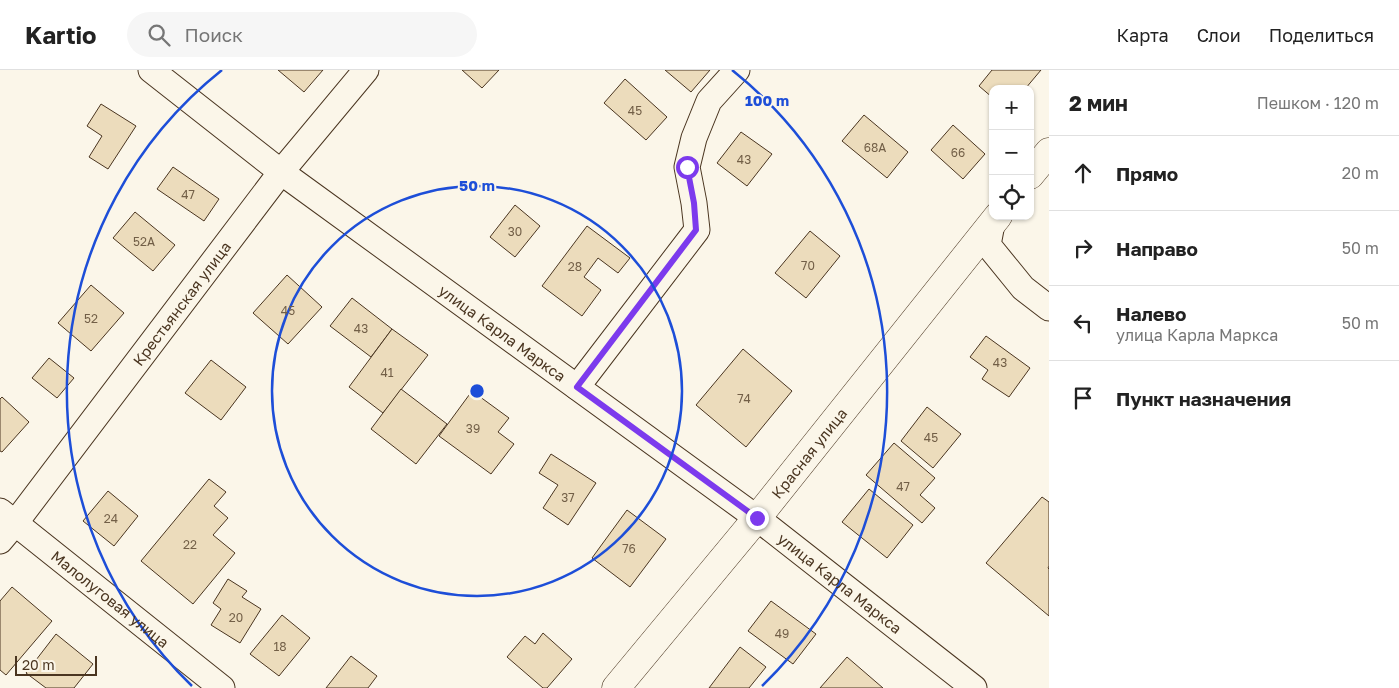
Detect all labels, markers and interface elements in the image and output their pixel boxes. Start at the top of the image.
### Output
search box [127,12,477,57]
text: Kartio [25,20,97,49]
icon: search [145,21,173,49]
text: Поиск [185,23,243,46]
text: Карта [1117,24,1169,46]
text: Слои [1197,24,1241,46]
text: Поделиться [1269,24,1374,46]
map controls [989,85,1034,220]
button: + [989,85,1034,130]
text: 2 мин [1069,90,1128,116]
text: 100 m [745,91,789,109]
text: Пешком · 120 m [1257,93,1379,113]
house number: 45 [628,103,642,118]
button: − [989,130,1034,175]
house number: 68А [864,140,886,155]
house number: 66 [951,145,965,160]
house number: 43 [737,152,751,167]
route start [676,156,699,179]
icon: ahead [1069,159,1097,187]
text: Прямо [1116,162,1178,185]
text: 20 m [1342,163,1379,183]
button: locate [989,175,1034,220]
text: 50 m [459,176,495,194]
house number: 47 [181,187,195,202]
house number: 30 [508,224,522,239]
house number: 52А [133,234,155,249]
icon: right [1069,234,1097,262]
text: Направо [1116,237,1198,260]
street label: Крестьянская улица [129,238,234,369]
text: 50 m [1342,238,1379,258]
house number: 70 [801,258,815,273]
house number: 28 [568,259,582,274]
street label: улица Карла Маркса [436,281,569,385]
text: Налево [1116,302,1186,325]
house number: 45 [281,303,295,318]
icon: left [1069,309,1097,337]
house number: 52 [84,311,98,326]
text: 50 m [1342,313,1379,333]
house number: 43 [354,321,368,336]
text: улица Карла Маркса [1116,325,1278,345]
house number: 43 [993,355,1007,370]
house number: 41 [380,365,394,380]
centre of rings [468,382,486,400]
icon: arrive [1069,384,1097,412]
text: Пункт назначения [1116,387,1291,410]
house number: 74 [737,391,751,406]
street label: Красная улица [767,404,850,502]
house number: 39 [466,421,480,436]
house number: 45 [924,430,938,445]
house number: 47 [896,479,910,494]
house number: 37 [561,490,575,505]
route end [746,507,769,530]
house number: 24 [104,511,118,526]
street label: улица Карла Маркса [774,529,905,637]
house number: 22 [183,537,197,552]
house number: 76 [622,541,636,556]
street label: Малолуговая улица [48,547,173,651]
house number: 20 [229,610,243,625]
house number: 49 [775,626,789,641]
house number: 18 [273,639,287,654]
scale bar [15,653,98,676]
text: 20 m [22,656,55,673]

